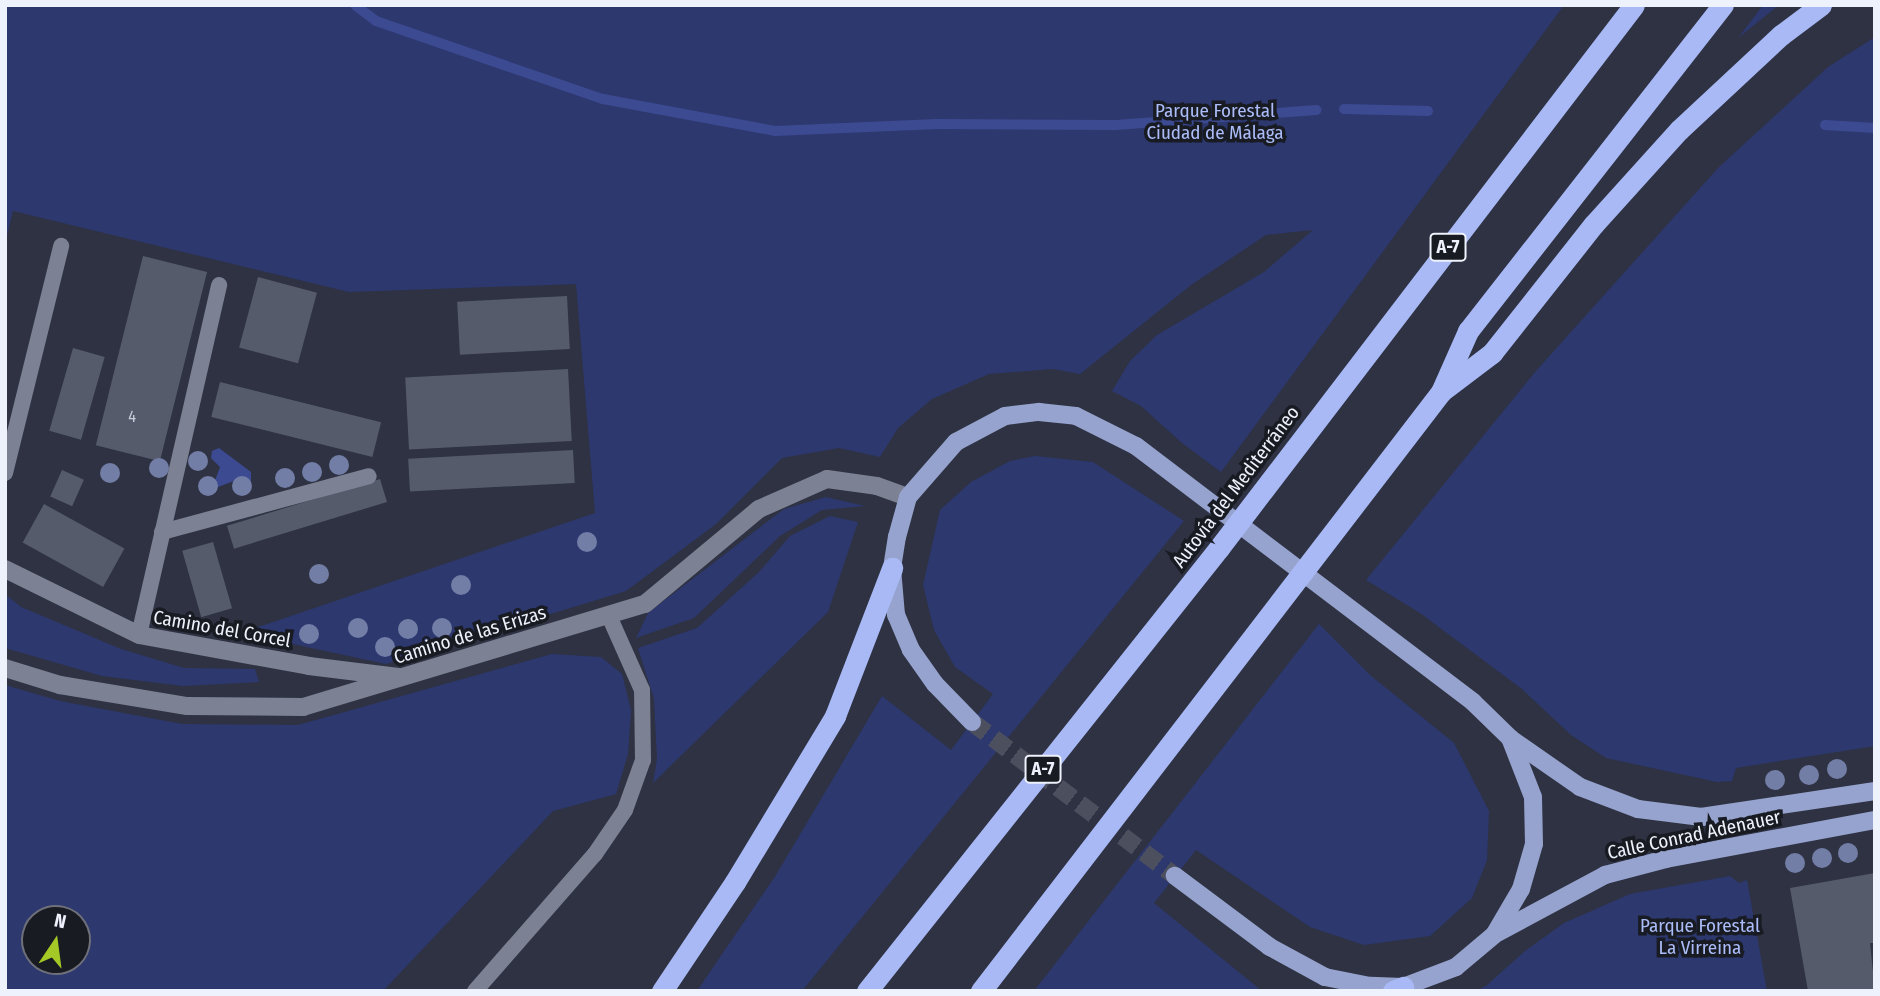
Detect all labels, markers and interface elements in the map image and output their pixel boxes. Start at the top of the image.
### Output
park label: Parque Forestal Ciudad de Málaga [1146,100,1284,144]
road number: A-7 [1429,232,1467,262]
street label: Autovía del Mediterráneo [1168,402,1304,572]
house number: 4 [128,407,136,427]
street label: Camino de las Erizas [391,601,549,669]
street label: Camino del Corcel [151,606,293,652]
road number: A-7 [1024,754,1062,784]
street label: Calle Conrad Adenauer [1605,806,1783,864]
north arrow [21,905,91,975]
text: N [52,909,69,933]
park label: Parque Forestal La Virreina [1640,915,1760,959]

